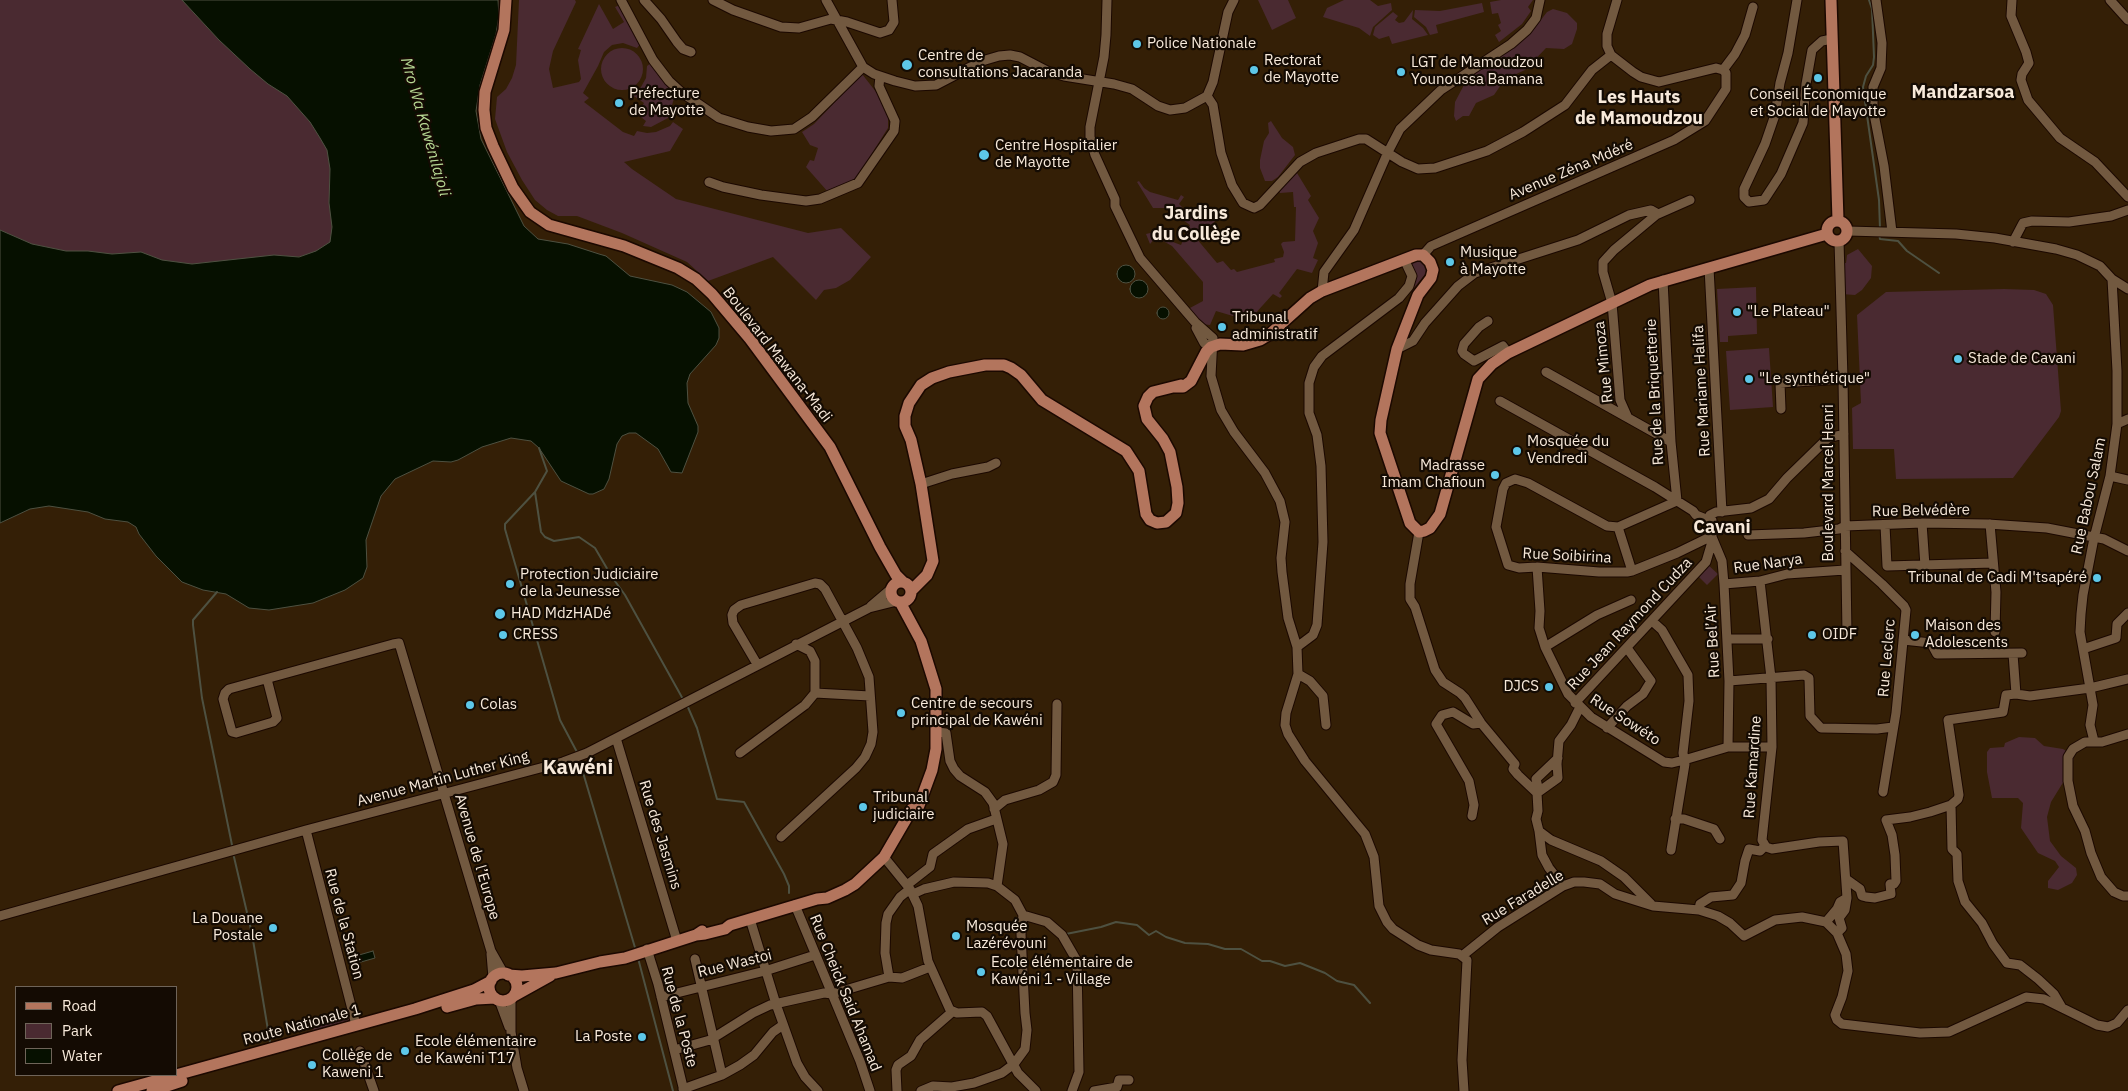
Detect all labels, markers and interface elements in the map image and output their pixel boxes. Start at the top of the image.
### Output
place label: Police Nationale [1147,35,1256,53]
marker: Police Nationale [1131,38,1143,50]
place label: Centre de consultations Jacaranda [918,47,1082,82]
place label: Rectorat de Mayotte [1264,52,1339,87]
place label: LGT de Mamoudzou Younoussa Bamana [1411,54,1543,89]
water label: Mro Wa Kawénilajoli [396,55,454,199]
marker: Centre de consultations Jacaranda [900,58,914,72]
marker: Rectorat de Mayotte [1248,64,1260,76]
marker: LGT de Mamoudzou Younoussa Bamana [1395,66,1407,78]
marker: Conseil Économique et Social de Mayotte [1812,72,1824,84]
district label: Mandzarsoa [1912,82,2014,104]
place label: Préfecture de Mayotte [629,85,704,120]
place label: Conseil Économique et Social de Mayotte [1750,86,1886,121]
district label: Les Hauts de Mamoudzou [1575,87,1703,130]
marker: Préfecture de Mayotte [613,97,625,109]
street label: Avenue Zéna Mdéré [1506,136,1636,204]
place label: Centre Hospitalier de Mayotte [995,137,1117,172]
marker: Centre Hospitalier de Mayotte [977,148,991,162]
district label: Jardins du Collège [1152,203,1240,245]
place label: Musique à Mayotte [1460,244,1526,279]
marker: Musique à Mayotte [1444,256,1456,268]
street label: Boulevard Mawana-Madi [719,284,835,426]
place label: "Le Plateau" [1747,303,1830,321]
marker: "Le Plateau" [1731,306,1743,318]
place label: Tribunal administratif [1232,309,1318,344]
street label: Rue de la Briquetterie [1642,318,1668,466]
street label: Rue Mimoza [1591,320,1617,404]
marker: Tribunal administratif [1216,321,1228,333]
street label: Rue Mariame Halifa [1690,325,1714,457]
place label: Stade de Cavani [1968,350,2076,368]
marker: Stade de Cavani [1952,353,1964,365]
place label: "Le synthétique" [1759,370,1870,388]
marker: "Le synthétique" [1743,373,1755,385]
street label: Boulevard Marcel Henri [1820,404,1838,562]
place label: Mosquée du Vendredi [1527,433,1609,468]
street label: Rue Babou Salam [2068,436,2110,556]
marker: Mosquée du Vendredi [1511,445,1523,457]
place label: Madrasse Imam Chafioun [1381,457,1485,492]
marker: Madrasse Imam Chafioun [1489,469,1501,481]
street label: Rue Belvédère [1872,501,1970,521]
district label: Cavani [1693,517,1751,539]
street label: Rue Soibirina [1522,545,1612,567]
street label: Rue Narya [1732,550,1804,578]
street label: Rue Jean Raymond Cudza [1564,554,1696,694]
place label: Protection Judiciaire de la Jeunesse [520,566,659,601]
place label: Tribunal de Cadi M'tsapéré [1908,569,2087,587]
marker: Tribunal de Cadi M'tsapéré [2091,572,2103,584]
marker: Protection Judiciaire de la Jeunesse [504,578,516,590]
street label: Rue Bel’Air [1702,604,1724,678]
place label: HAD MdzHADé [511,605,611,623]
marker: HAD MdzHADé [493,607,507,621]
place label: Maison des Adolescents [1925,617,2008,652]
street label: Rue Leclerc [1875,618,1899,698]
place label: CRESS [513,626,558,644]
place label: OIDF [1822,626,1857,644]
marker: CRESS [497,629,509,641]
marker: OIDF [1806,629,1818,641]
marker: Maison des Adolescents [1909,629,1921,641]
place label: DJCS [1503,678,1539,696]
marker: DJCS [1543,681,1555,693]
street label: Rue Sowéto [1586,691,1664,749]
place label: Centre de secours principal de Kawéni [911,695,1043,730]
place label: Colas [480,696,517,714]
marker: Colas [464,699,476,711]
marker: Centre de secours principal de Kawéni [895,707,907,719]
street label: Rue Kamardine [1740,715,1766,819]
street label: Avenue Martin Luther King [355,747,531,811]
district label: Kawéni [543,756,613,780]
street label: Rue des Jasmins [635,778,685,892]
place label: Tribunal judiciaire [873,789,934,824]
street label: Avenue de l’Europe [450,792,504,922]
marker: Tribunal judiciaire [857,801,869,813]
street label: Rue Faradelle [1479,866,1567,930]
street label: Rue de la Station [321,867,367,981]
place label: La Douane Postale [192,910,263,945]
street label: Rue Cheick Said Ahamad [805,912,885,1074]
place label: Mosquée Lazérévouni [966,918,1047,953]
marker: La Douane Postale [267,922,279,934]
marker: Mosquée Lazérévouni [950,930,962,942]
street label: Rue Wastoi [696,946,774,982]
place label: Ecole élémentaire de Kawéni 1 - Village [991,954,1133,989]
street label: Rue de la Poste [657,965,701,1069]
marker: Ecole élémentaire de Kawéni 1 - Village [975,966,987,978]
legend [15,986,178,1076]
text: Road [62,996,97,1015]
street label: Route Nationale 1 [241,1001,363,1049]
text: Park [62,1021,92,1040]
place label: La Poste [575,1028,632,1046]
marker: La Poste [636,1031,648,1043]
place label: Ecole élémentaire de Kawéni T17 [415,1033,536,1068]
marker: Ecole élémentaire de Kawéni T17 [399,1045,411,1057]
text: Water [62,1046,102,1065]
place label: Collège de Kaweni 1 [322,1047,393,1082]
marker: Collège de Kaweni 1 [306,1059,318,1071]

